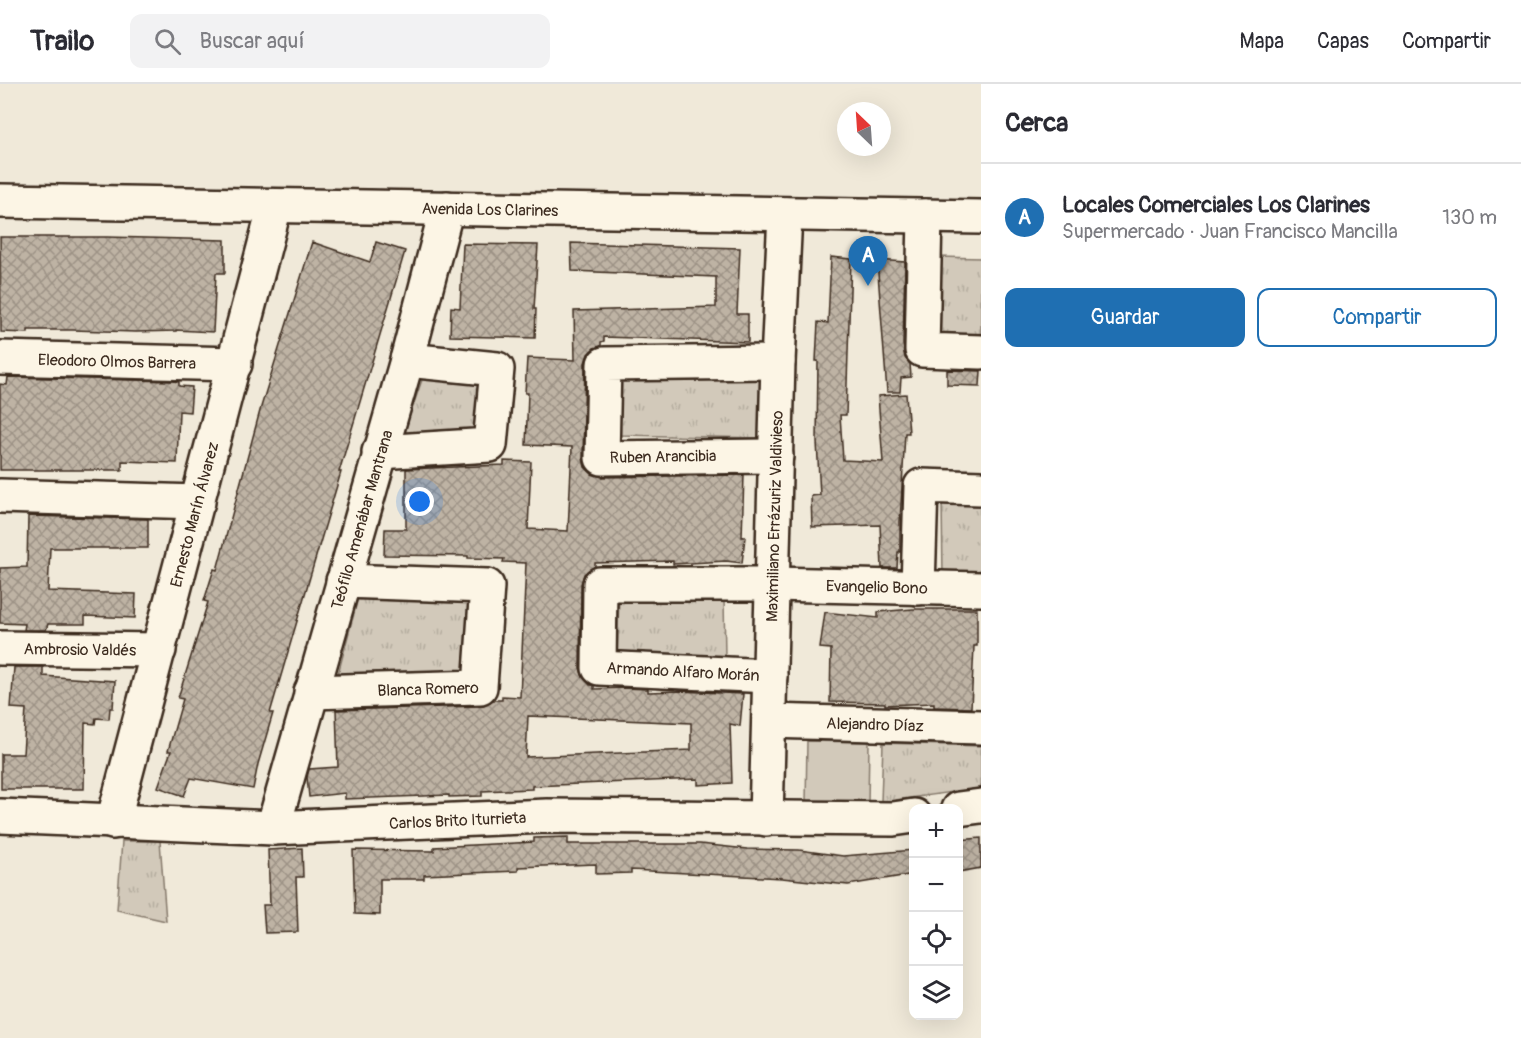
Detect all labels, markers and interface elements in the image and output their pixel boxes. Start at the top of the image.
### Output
search box [130,14,550,68]
text: Trailo [30,24,94,59]
icon: search [151,25,184,58]
text: Buscar aquí [199,27,305,55]
text: Mapa [1240,28,1284,55]
text: Capas [1317,28,1369,55]
text: Compartir [1402,28,1491,55]
north arrow [837,102,891,156]
text: Cerca [1005,107,1068,139]
text: Locales Comerciales Los Clarines [1062,191,1370,219]
street label: Avenida Los Clarines [421,199,559,221]
text: A [1018,205,1031,230]
text: 130 m [1442,205,1497,230]
text: Supermercado · Juan Francisco Mancilla [1062,219,1398,244]
pin: A [848,236,888,286]
button: Guardar [1005,288,1245,347]
button: Compartir [1257,288,1497,347]
street label: Eleodoro Olmos Barrera [38,350,196,374]
street label: Maximiliano Errázuriz Valdivieso [762,410,788,622]
street label: Teófilo Amenábar Mantrana [327,428,398,612]
street label: Ernesto Marín Álvarez [166,440,224,589]
street label: Ruben Arancibia [610,446,716,468]
your location [405,487,434,516]
street label: Evangelio Bono [826,576,928,599]
street label: Ambrosio Valdés [24,639,136,661]
street label: Armando Alfaro Morán [606,658,760,686]
street label: Blanca Romero [377,678,479,701]
street label: Alejandro Díaz [826,714,924,736]
map controls [909,804,963,1020]
button: + [909,804,963,858]
street label: Carlos Brito Iturrieta [389,808,527,834]
button: − [909,858,963,912]
button: locate [909,912,963,966]
button: layers [909,966,963,1020]

